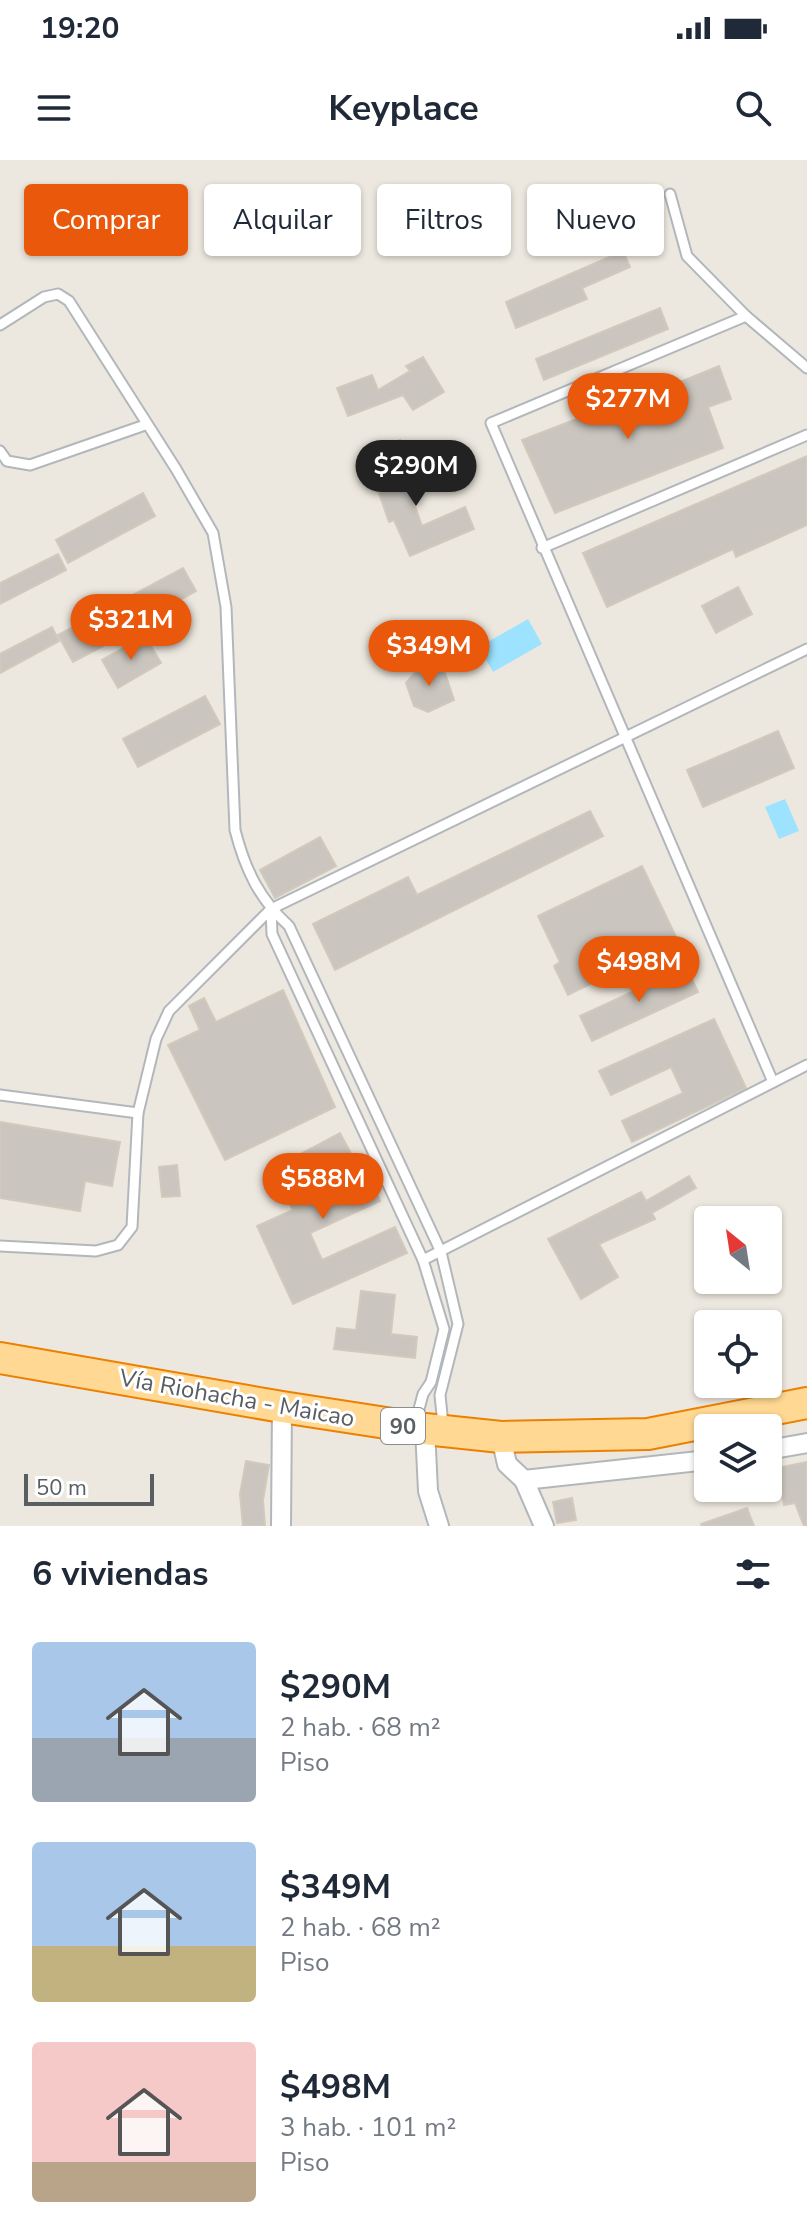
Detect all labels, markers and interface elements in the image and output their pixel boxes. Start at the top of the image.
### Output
text: 19:20 [40,8,119,49]
text: Keyplace [328,84,479,133]
icon: menu [32,86,76,130]
icon: search [731,86,775,130]
chip: Comprar [24,184,188,256]
chip: Alquilar [204,184,361,256]
chip: Filtros [377,184,511,256]
chip: Nuevo [527,184,664,256]
pin: $277M [572,373,684,441]
text: $277M [586,381,670,416]
pin: $290M [360,440,472,508]
text: $290M [374,448,458,483]
pin: $321M [75,594,187,662]
text: $321M [89,602,173,637]
pin: $349M [373,620,485,688]
text: $349M [387,628,471,663]
pin: $498M [583,936,695,1004]
text: $498M [597,944,681,979]
pin: $588M [267,1153,379,1221]
text: $588M [281,1161,365,1196]
north arrow [694,1206,782,1294]
map controls [694,1206,782,1502]
button: locate [694,1310,782,1398]
street label: Vía Riohacha - Maicao [116,1361,357,1434]
road number: 90 [381,1408,425,1444]
button: layers [694,1414,782,1502]
scale bar [24,1470,154,1506]
text: 50 m [36,1473,87,1503]
text: 6 viviendas [32,1551,209,1597]
icon: filters [731,1552,775,1596]
text: $290M [280,1664,391,1710]
icon: home [96,1674,192,1770]
text: 2 hab. · 68 m² [280,1710,441,1745]
text: Piso [280,1745,329,1780]
text: $349M [280,1864,391,1910]
icon: home [96,1874,192,1970]
text: 2 hab. · 68 m² [280,1910,441,1945]
text: Piso [280,1945,329,1980]
text: $498M [280,2064,391,2110]
icon: home [96,2074,192,2170]
text: 3 hab. · 101 m² [280,2110,456,2145]
text: Piso [280,2145,329,2180]

